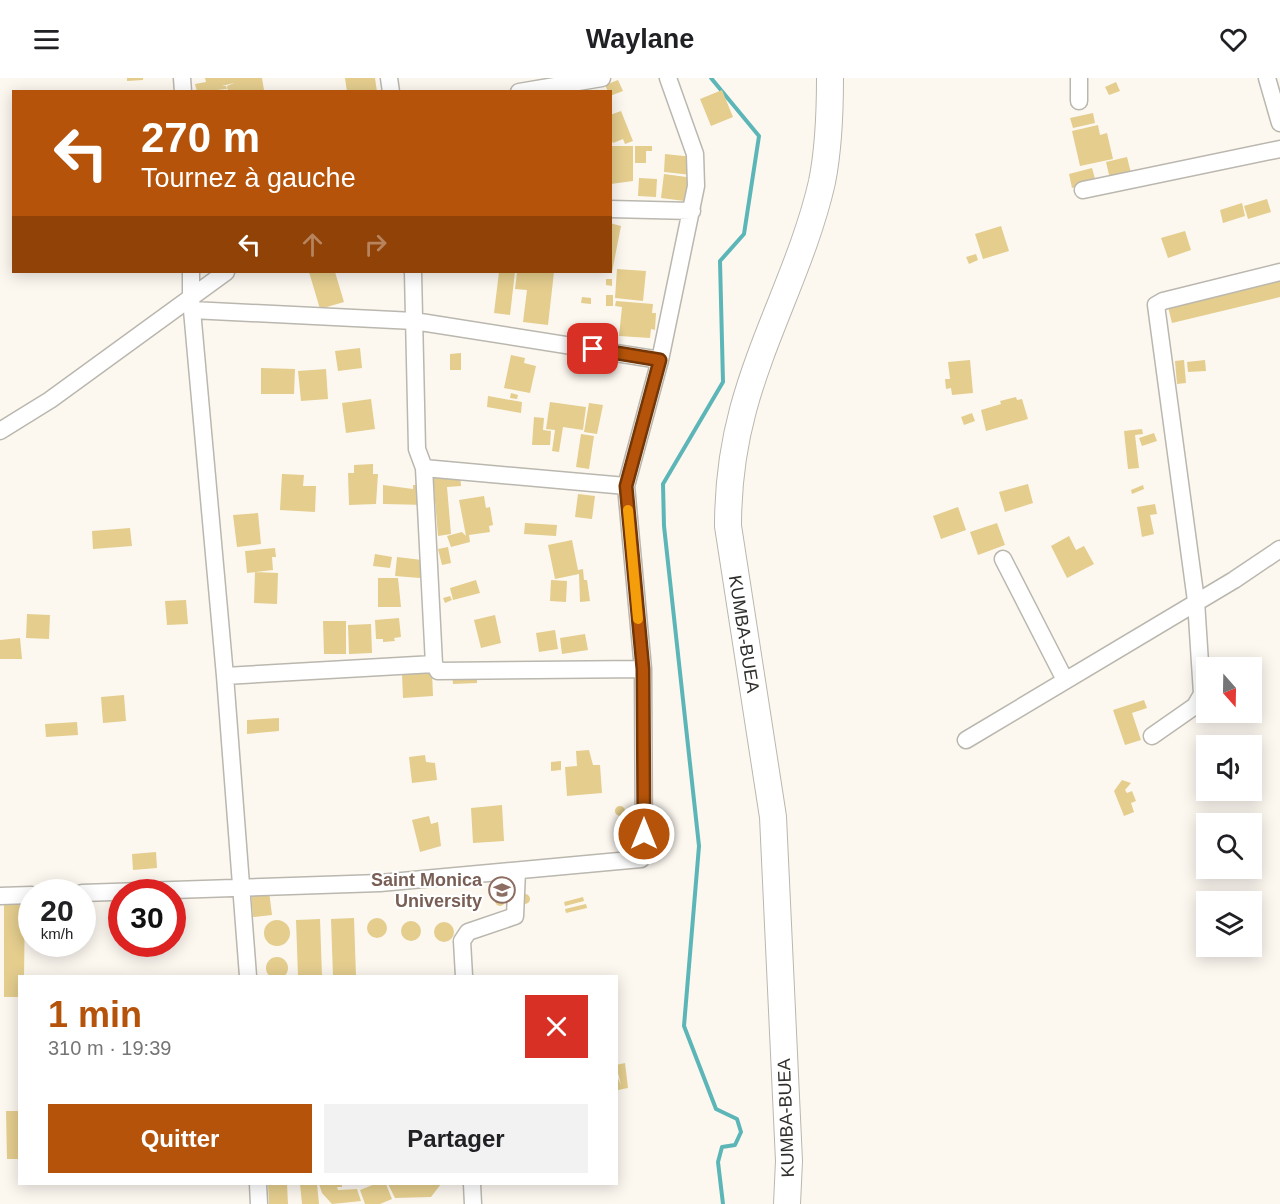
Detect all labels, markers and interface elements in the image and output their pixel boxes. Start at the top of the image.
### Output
icon: menu [30,23,63,56]
icon: heart [1217,23,1250,56]
text: Waylane [586,24,694,54]
icon: left [42,114,120,192]
text: 270 m [141,114,260,161]
text: Tournez à gauche [141,163,356,193]
icon: left [233,228,266,261]
icon: ahead [296,228,329,261]
icon: right [359,228,392,261]
pin [567,323,618,374]
icon: arrive [576,332,609,365]
street label: KUMBA-BUEA [725,574,763,694]
north arrow [1196,657,1262,723]
map controls [1196,657,1262,957]
button: sound [1196,735,1262,801]
position arrow [612,802,676,866]
button: search [1196,813,1262,879]
place label: Saint Monica University [371,870,483,911]
school or university icon: Saint Monica University [487,875,517,905]
speed limit sign: 30 [108,879,186,957]
button: layers [1196,891,1262,957]
text: 20 [40,894,74,927]
text: km/h [41,925,73,942]
text: 1 min [48,994,142,1035]
button: close [525,995,588,1058]
text: 310 m · 19:39 [48,1037,171,1059]
street label: KUMBA-BUEA [774,1058,798,1178]
button: Quitter [48,1104,312,1173]
button: Partager [324,1104,588,1173]

